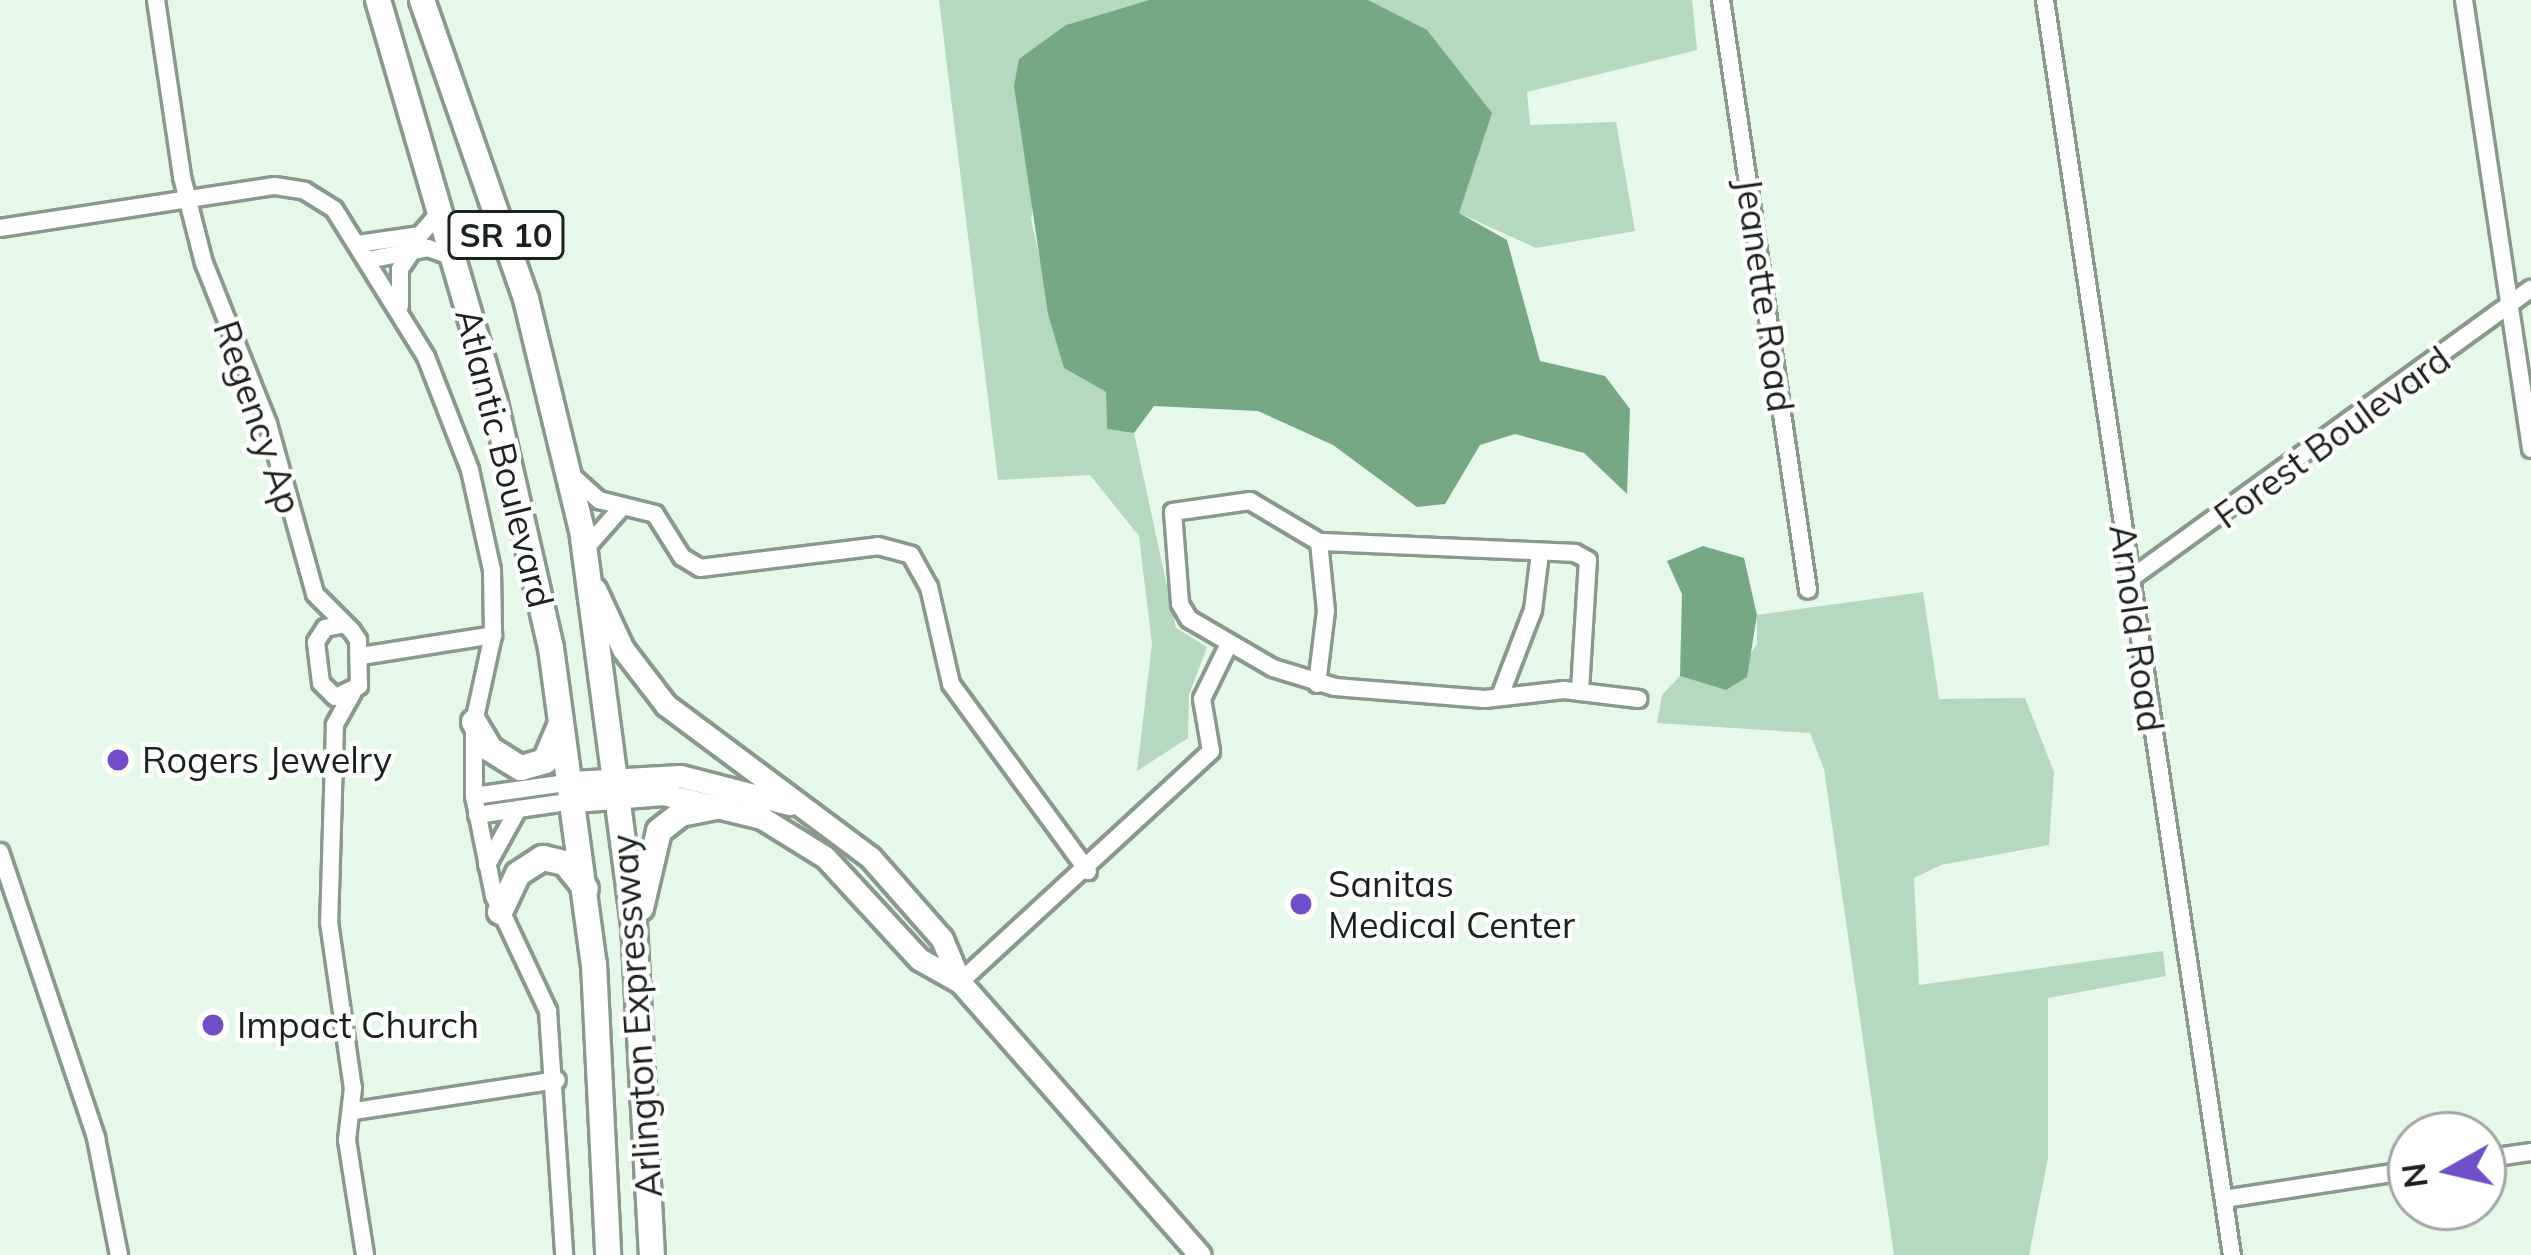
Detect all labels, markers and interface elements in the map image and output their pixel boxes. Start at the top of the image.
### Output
street label: Jeanette Road [1727,175,1803,415]
road number: SR 10 [446,208,566,262]
street label: Atlantic Boulevard [447,304,563,612]
street label: Regency Ap [205,315,311,519]
street label: Forest Boulevard [2206,337,2458,537]
street label: Arnold Road [2101,522,2173,734]
place label: Rogers Jewelry [142,738,392,782]
marker: Rogers Jewelry [105,747,131,773]
street label: Arlington Expressway [602,833,670,1199]
place label: Sanitas Medical Center [1328,861,1575,946]
marker: Sanitas Medical Center [1285,888,1317,920]
place label: Impact Church [237,1003,479,1047]
marker: Impact Church [200,1012,226,1038]
north arrow [2387,1111,2507,1231]
text: N [2392,1160,2436,1191]

